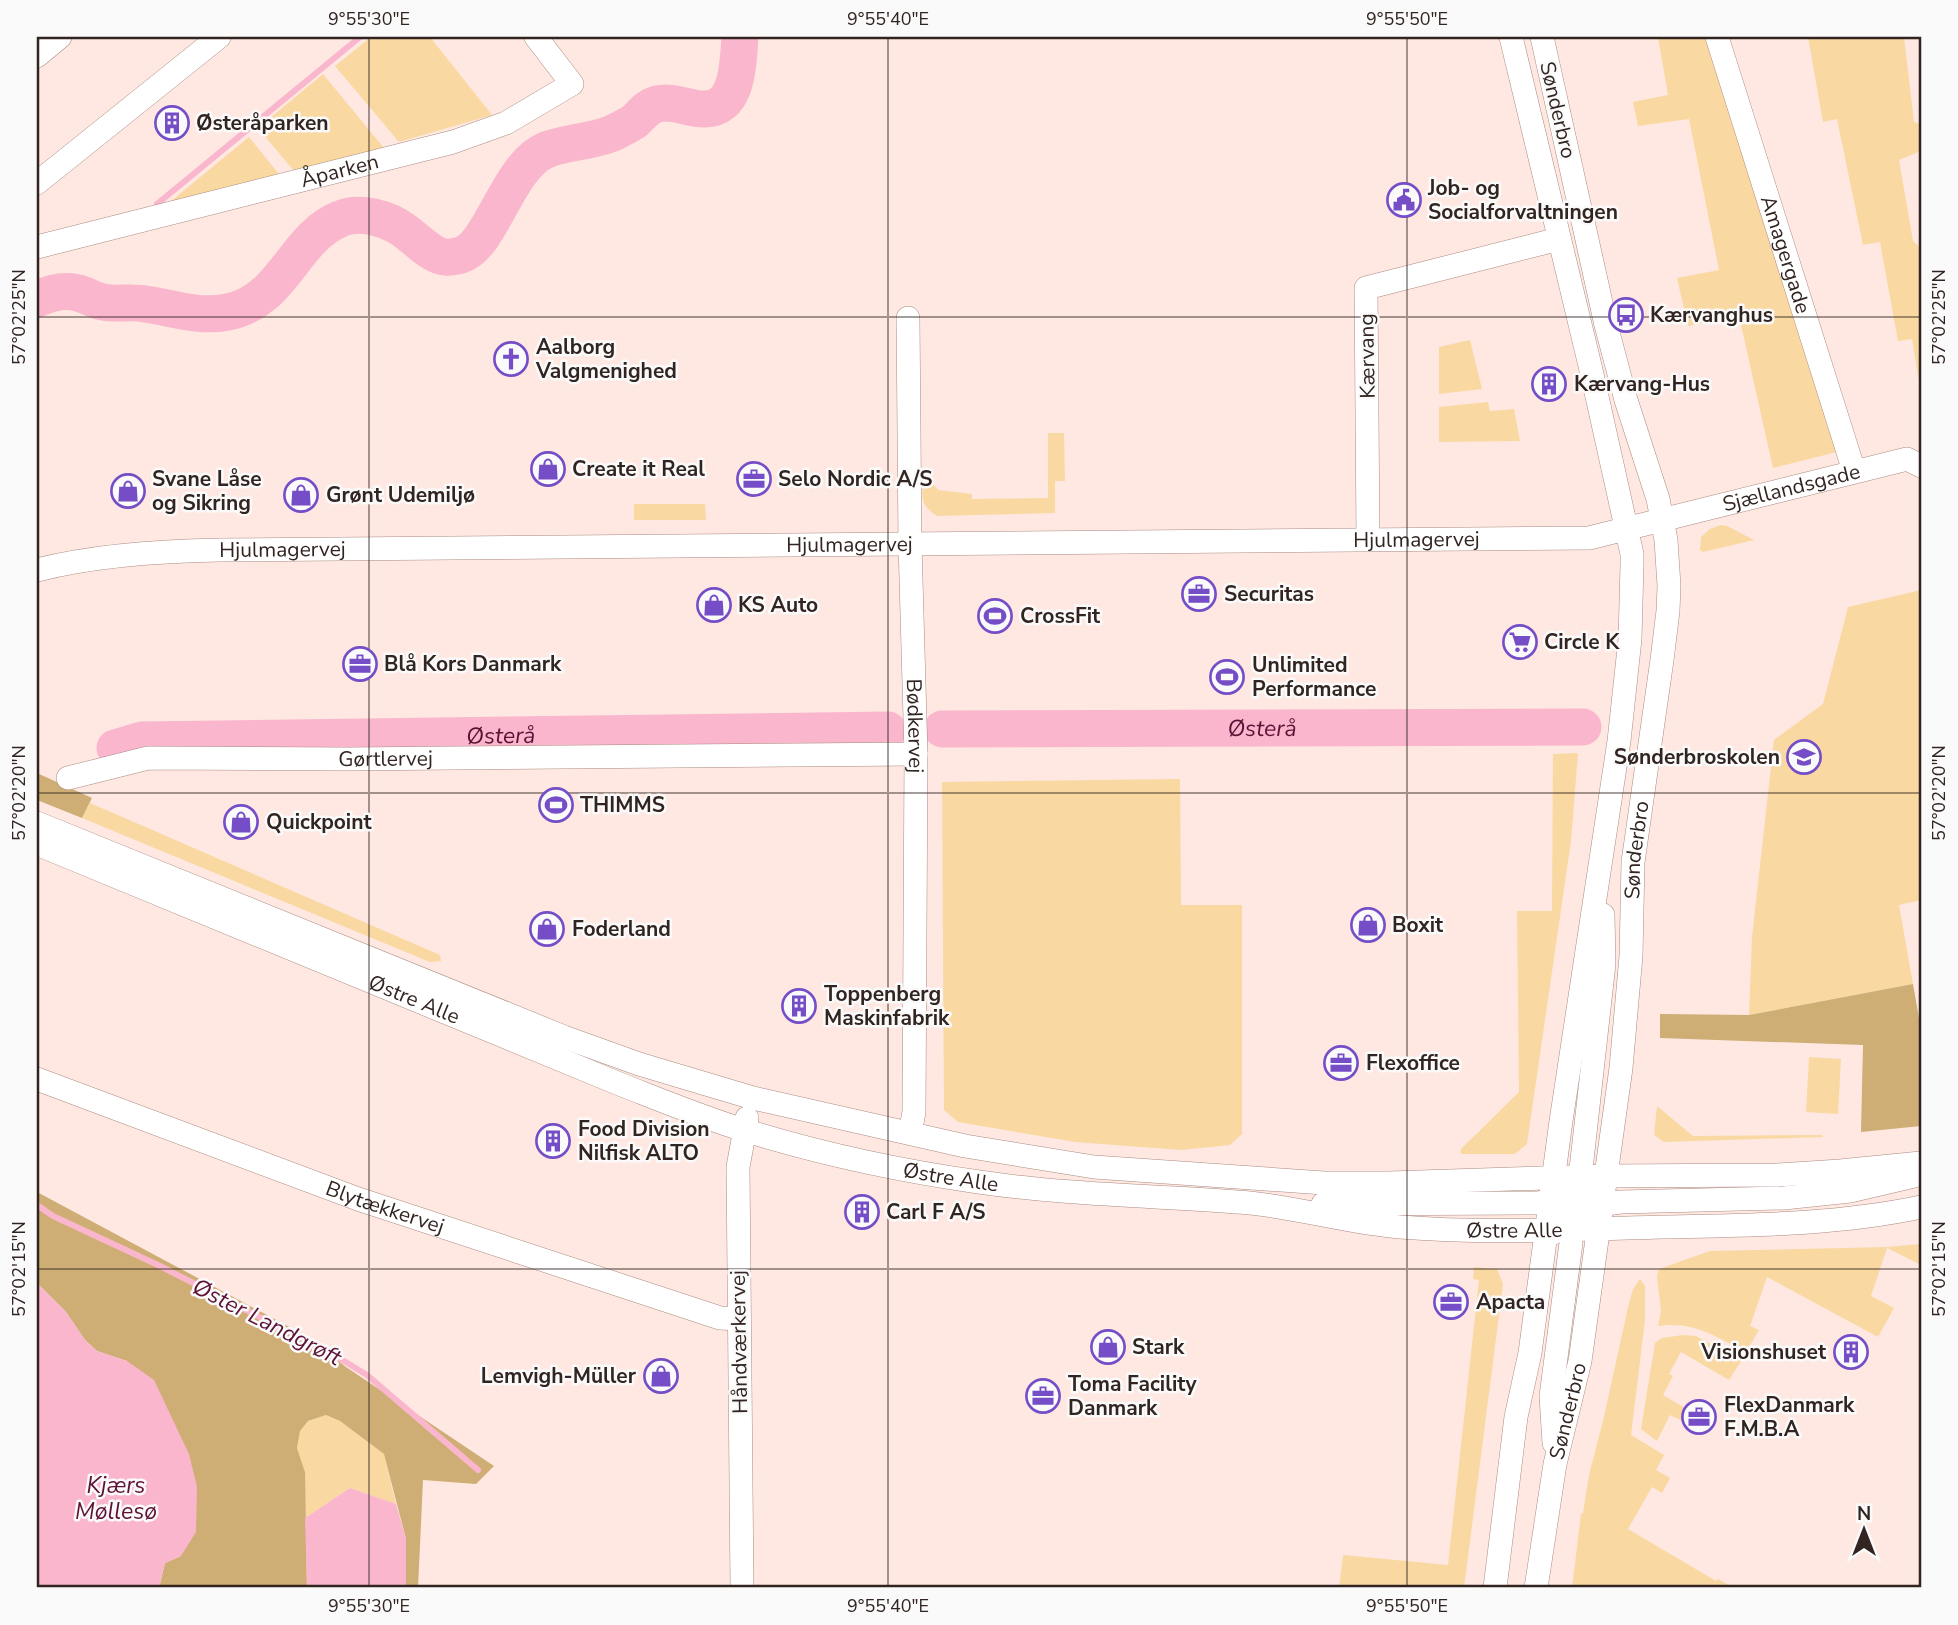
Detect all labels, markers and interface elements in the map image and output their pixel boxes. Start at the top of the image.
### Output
text: 9°55'30"E [328,7,410,31]
text: 9°55'40"E [847,7,929,31]
text: 9°55'50"E [1366,7,1448,31]
street label: Sønderbro [1533,59,1583,161]
building icon: Østeråparken [153,104,191,142]
place label: Østeråparken [196,109,329,137]
street label: Åparken [297,147,382,194]
place label: Job- og Socialforvaltningen [1427,174,1618,226]
public building icon: Job- og Socialforvaltningen [1385,181,1423,219]
street label: Amagergade [1754,192,1817,317]
text: 57°02'25"N [7,269,31,365]
text: 57°02'25"N [1927,269,1951,365]
bus stop icon: Kærvanghus [1607,296,1645,334]
place label: Kærvanghus [1650,301,1773,329]
street label: Kærvang [1352,313,1382,399]
place label: Aalborg Valgmenighed [535,333,677,385]
church icon: Aalborg Valgmenighed [492,340,530,378]
building icon: Kærvang-Hus [1530,365,1568,403]
place label: Kærvang-Hus [1574,370,1710,398]
shop icon: Create it Real [529,450,567,488]
place label: Create it Real [572,455,705,483]
street label: Sjællandsgade [1720,457,1863,518]
office icon: Selo Nordic A/S [735,460,773,498]
place label: Svane Låse og Sikring [152,465,262,517]
place label: Selo Nordic A/S [778,465,932,493]
shop icon: Svane Låse og Sikring [109,472,147,510]
shop icon: Grønt Udemiljø [282,476,320,514]
place label: Grønt Udemiljø [326,481,475,509]
street label: Hjulmagervej [1353,525,1480,554]
street label: Hjulmagervej [786,530,913,559]
street label: Hjulmagervej [219,535,346,564]
office icon: Securitas [1180,575,1218,613]
place label: Securitas [1224,580,1314,608]
shop icon: KS Auto [695,586,733,624]
place label: KS Auto [738,591,818,619]
sports icon: CrossFit [976,597,1014,635]
place label: CrossFit [1020,602,1101,630]
supermarket icon: Circle K [1501,623,1539,661]
place label: Circle K [1544,628,1620,656]
office icon: Blå Kors Danmark [341,645,379,683]
place label: Blå Kors Danmark [384,650,562,678]
place label: Unlimited Performance [1252,651,1376,703]
sports icon: Unlimited Performance [1208,658,1246,696]
street label: Bødkervej [900,678,930,773]
water label: Østerå [1227,712,1297,744]
water label: Østerå [466,719,536,751]
school or university icon: Sønderbroskolen [1785,738,1823,776]
place label: Sønderbroskolen [1614,743,1780,771]
street label: Gørtlervej [338,744,433,773]
text: 57°02'20"N [7,745,31,841]
text: 57°02'20"N [1927,745,1951,841]
sports icon: THIMMS [537,786,575,824]
place label: THIMMS [580,791,665,819]
street label: Sønderbro [1618,799,1656,899]
shop icon: Quickpoint [222,803,260,841]
place label: Quickpoint [266,808,373,836]
shop icon: Boxit [1349,906,1387,944]
shop icon: Foderland [528,910,566,948]
place label: Boxit [1392,911,1444,939]
place label: Foderland [572,915,671,943]
street label: Østre Alle [364,968,464,1031]
place label: Toppenberg Maskinfabrik [824,980,950,1032]
building icon: Toppenberg Maskinfabrik [780,987,818,1025]
office icon: Flexoffice [1322,1044,1360,1082]
place label: Flexoffice [1366,1049,1460,1077]
place label: Food Division Nilfisk ALTO [578,1115,710,1167]
building icon: Food Division Nilfisk ALTO [534,1122,572,1160]
street label: Østre Alle [901,1156,1000,1199]
street label: Blytækkervej [322,1174,448,1240]
building icon: Carl F A/S [843,1193,881,1231]
place label: Carl F A/S [886,1198,986,1226]
street label: Østre Alle [1466,1216,1563,1245]
text: 57°02'15"N [7,1221,31,1317]
text: 57°02'15"N [1927,1221,1951,1317]
street label: Håndværkervej [724,1270,754,1414]
water label: Øster Landgrøft [187,1271,348,1373]
office icon: Apacta [1432,1283,1470,1321]
place label: Apacta [1476,1288,1545,1316]
shop icon: Stark [1089,1328,1127,1366]
place label: Stark [1132,1333,1185,1361]
building icon: Visionshuset [1832,1333,1870,1371]
place label: Visionshuset [1700,1338,1827,1366]
shop icon: Lemvigh-Müller [642,1357,680,1395]
street label: Sønderbro [1543,1360,1593,1462]
place label: Lemvigh-Müller [481,1362,637,1390]
place label: Toma Facility Danmark [1068,1370,1197,1422]
office icon: Toma Facility Danmark [1024,1377,1062,1415]
place label: FlexDanmark F.M.B.A [1724,1391,1855,1443]
office icon: FlexDanmark F.M.B.A [1680,1398,1718,1436]
water label: Kjærs Møllesø [75,1470,157,1527]
north arrow [1828,1496,1898,1566]
text: N [1857,1501,1871,1527]
text: 9°55'30"E [328,1594,410,1618]
text: 9°55'40"E [847,1594,929,1618]
text: 9°55'50"E [1366,1594,1448,1618]

